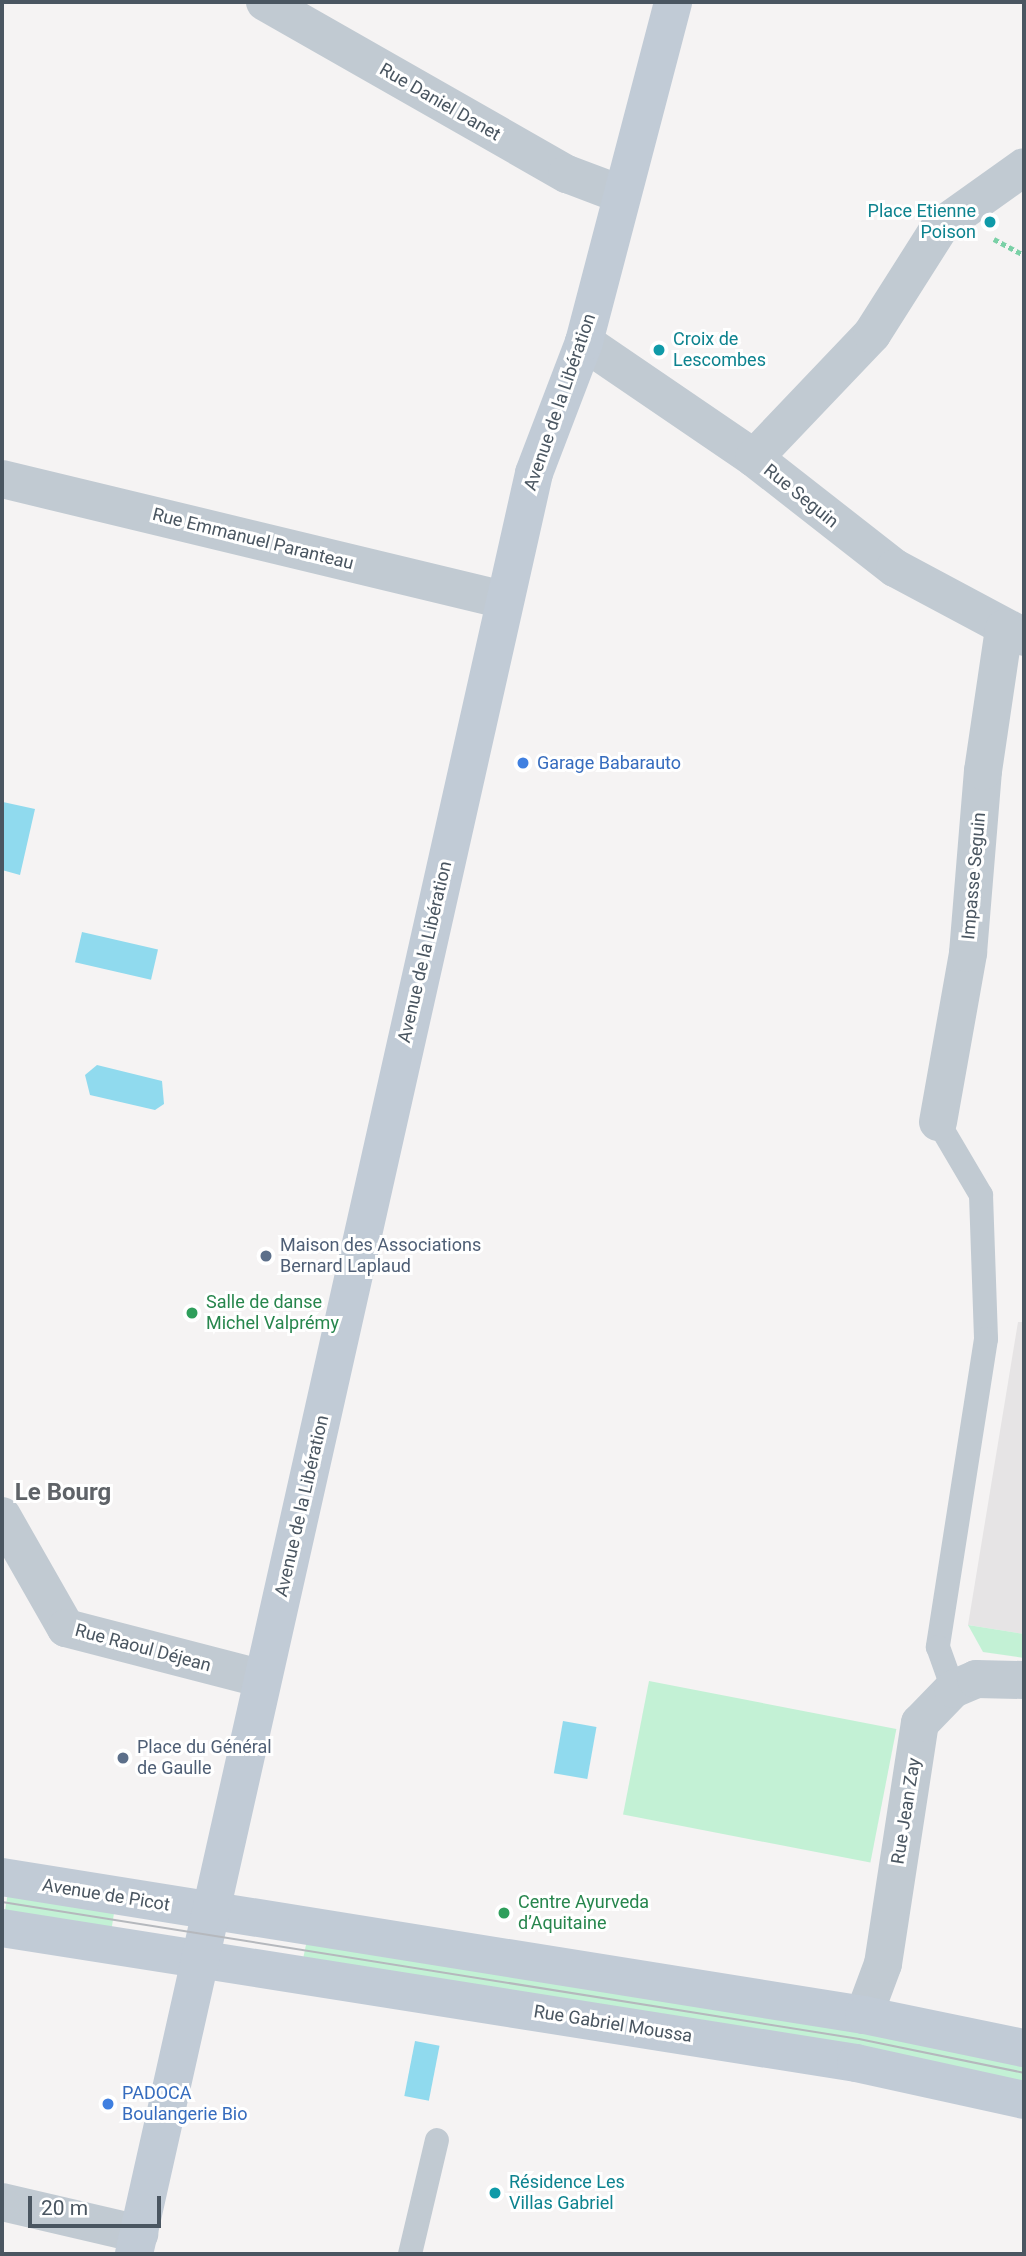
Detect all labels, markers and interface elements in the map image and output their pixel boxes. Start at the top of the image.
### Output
street label: Rue Daniel Danet [376,59,504,145]
place label: Place Etienne Poison [868,201,976,244]
marker: Place Etienne Poison [982,214,998,230]
street label: Avenue de la Libération [520,311,600,493]
place label: Croix de Lescombes [673,329,766,372]
marker: Croix de Lescombes [651,342,667,358]
street label: Rue Seguin [759,459,843,533]
street label: Rue Emmanuel Paranteau [150,504,356,574]
place label: Garage Babarauto [537,752,681,774]
marker: Garage Babarauto [515,755,531,771]
street label: Impasse Seguin [958,811,990,941]
street label: Avenue de la Libération [394,859,456,1045]
place label: Maison des Associations Bernard Laplaud [280,1235,481,1278]
marker: Maison des Associations Bernard Laplaud [258,1248,274,1264]
place label: Salle de danse Michel Valprémy [206,1292,339,1334]
marker: Salle de danse Michel Valprémy [184,1305,200,1321]
street label: Avenue de la Libération [271,1413,333,1599]
district label: Le Bourg [15,1479,111,1507]
street label: Rue Raoul Déjean [73,1619,213,1677]
place label: Place du Général de Gaulle [137,1737,272,1780]
marker: Place du Général de Gaulle [115,1750,131,1766]
street label: Rue Jean Zay [887,1756,925,1866]
street label: Avenue de Picot [41,1874,171,1916]
place label: Centre Ayurveda d’Aquitaine [518,1892,649,1934]
marker: Centre Ayurveda d’Aquitaine [496,1905,512,1921]
street label: Rue Gabriel Moussa [532,2001,694,2047]
place label: PADOCA Boulangerie Bio [122,2083,248,2126]
marker: PADOCA Boulangerie Bio [100,2096,116,2112]
place label: Résidence Les Villas Gabriel [509,2172,625,2214]
scale bar [32,2182,164,2226]
marker: Résidence Les Villas Gabriel [487,2185,503,2201]
text: 20 m [41,2196,88,2220]

